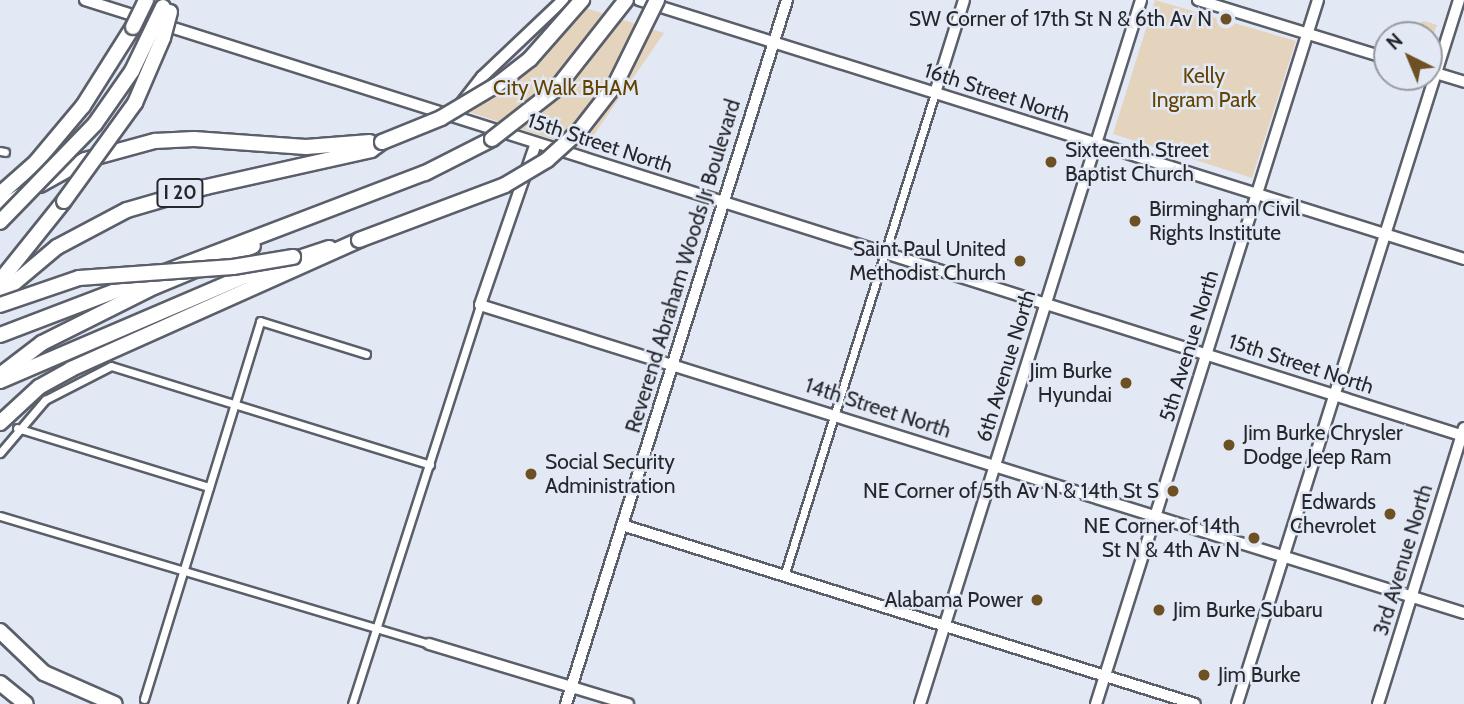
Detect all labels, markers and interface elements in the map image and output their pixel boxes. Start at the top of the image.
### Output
place label: SW Corner of 17th St N & 6th Av N [909,6,1212,32]
marker: SW Corner of 17th St N & 6th Av N [1218,11,1234,27]
north arrow [1373,21,1443,91]
text: N [1382,29,1407,55]
street label: 16th Street North [921,58,1073,128]
park label: Kelly Ingram Park [1152,63,1256,113]
park label: City Walk BHAM [493,75,639,101]
street label: Reverend Abraham Woods Jr Boulevard [620,96,746,436]
street label: 15th Street North [524,108,676,178]
place label: Sixteenth Street Baptist Church [1065,137,1209,187]
marker: Sixteenth Street Baptist Church [1043,154,1059,170]
road number: I 20 [156,178,204,209]
place label: Birmingham Civil Rights Institute [1149,196,1300,246]
marker: Birmingham Civil Rights Institute [1127,213,1143,229]
place label: Saint Paul United Methodist Church [849,236,1006,286]
marker: Saint Paul United Methodist Church [1012,253,1028,269]
street label: 5th Avenue North [1154,267,1224,425]
street label: 6th Avenue North [971,287,1041,445]
street label: 15th Street North [1225,329,1377,399]
place label: Jim Burke Hyundai [1029,358,1112,408]
street label: 14th Street North [802,373,954,443]
marker: Jim Burke Hyundai [1118,375,1134,391]
place label: Jim Burke Chrysler Dodge Jeep Ram [1243,420,1403,470]
marker: Jim Burke Chrysler Dodge Jeep Ram [1221,437,1237,453]
place label: Social Security Administration [545,449,675,499]
marker: Social Security Administration [523,466,539,482]
place label: NE Corner of 5th Av N & 14th St S [863,478,1159,504]
street label: 3rd Avenue North [1368,481,1438,639]
marker: NE Corner of 5th Av N & 14th St S [1165,483,1181,499]
place label: Edwards Chevrolet [1290,489,1376,539]
marker: Edwards Chevrolet [1382,506,1398,522]
place label: NE Corner of 14th St N & 4th Av N [1084,513,1240,563]
marker: NE Corner of 14th St N & 4th Av N [1246,530,1262,546]
place label: Alabama Power [885,587,1023,613]
marker: Alabama Power [1029,592,1045,608]
place label: Jim Burke Subaru [1173,597,1323,623]
marker: Jim Burke Subaru [1151,602,1167,618]
place label: Jim Burke [1218,662,1301,688]
marker: Jim Burke [1196,667,1212,683]

